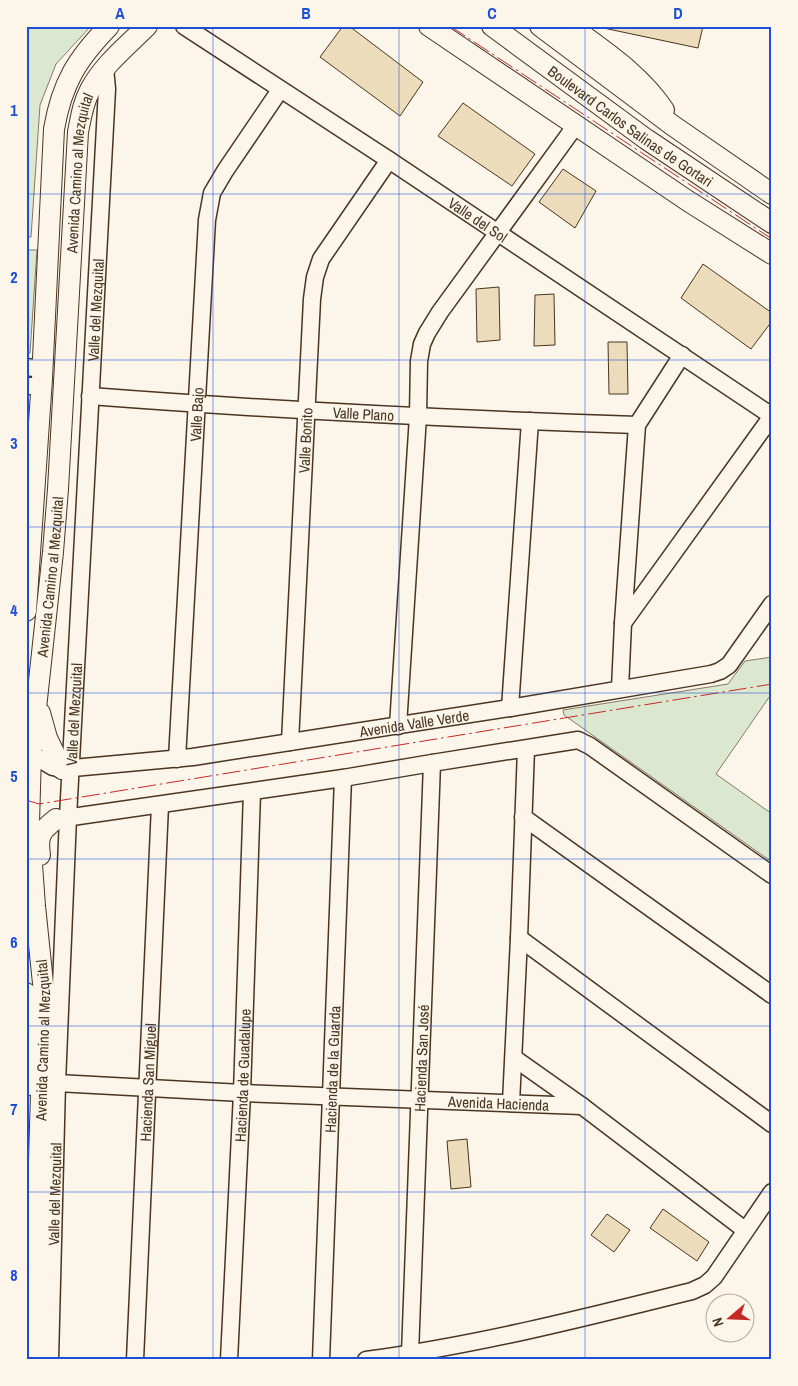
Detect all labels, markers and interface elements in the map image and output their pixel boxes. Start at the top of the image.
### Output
text: A [115,2,125,24]
text: B [301,2,311,24]
text: C [487,2,497,24]
text: D [673,2,683,24]
street label: Boulevard Carlos Salinas de Gortari [544,60,717,191]
street label: Avenida Camino al Mezquital [61,89,98,255]
text: 1 [10,99,18,121]
street label: Valle del Sol [444,192,512,247]
street label: Valle del Mezquital [82,258,108,362]
text: 2 [10,266,18,288]
street label: Valle Bajo [184,387,208,442]
street label: Valle Plano [332,401,395,426]
street label: Valle Bonito [293,407,317,474]
text: 3 [10,432,18,454]
street label: Avenida Camino al Mezquital [31,496,68,659]
text: 4 [10,599,18,621]
street label: Valle del Mezquital [60,662,87,766]
street label: Avenida Valle Verde [357,704,471,742]
text: 5 [10,765,18,787]
text: 6 [10,931,18,953]
street label: Avenida Camino al Mezquital [30,959,55,1122]
street label: Hacienda San José [409,1004,434,1112]
street label: Hacienda de la Guarda [319,1005,345,1133]
street label: Hacienda de Guadalupe [229,1008,255,1142]
street label: Hacienda San Miguel [134,1023,161,1142]
street label: Avenida Hacienda [447,1090,550,1115]
text: 7 [10,1098,18,1120]
street label: Valle del Mezquital [42,1142,66,1246]
text: 8 [10,1264,18,1286]
north arrow [706,1294,756,1344]
text: N [708,1315,728,1329]

